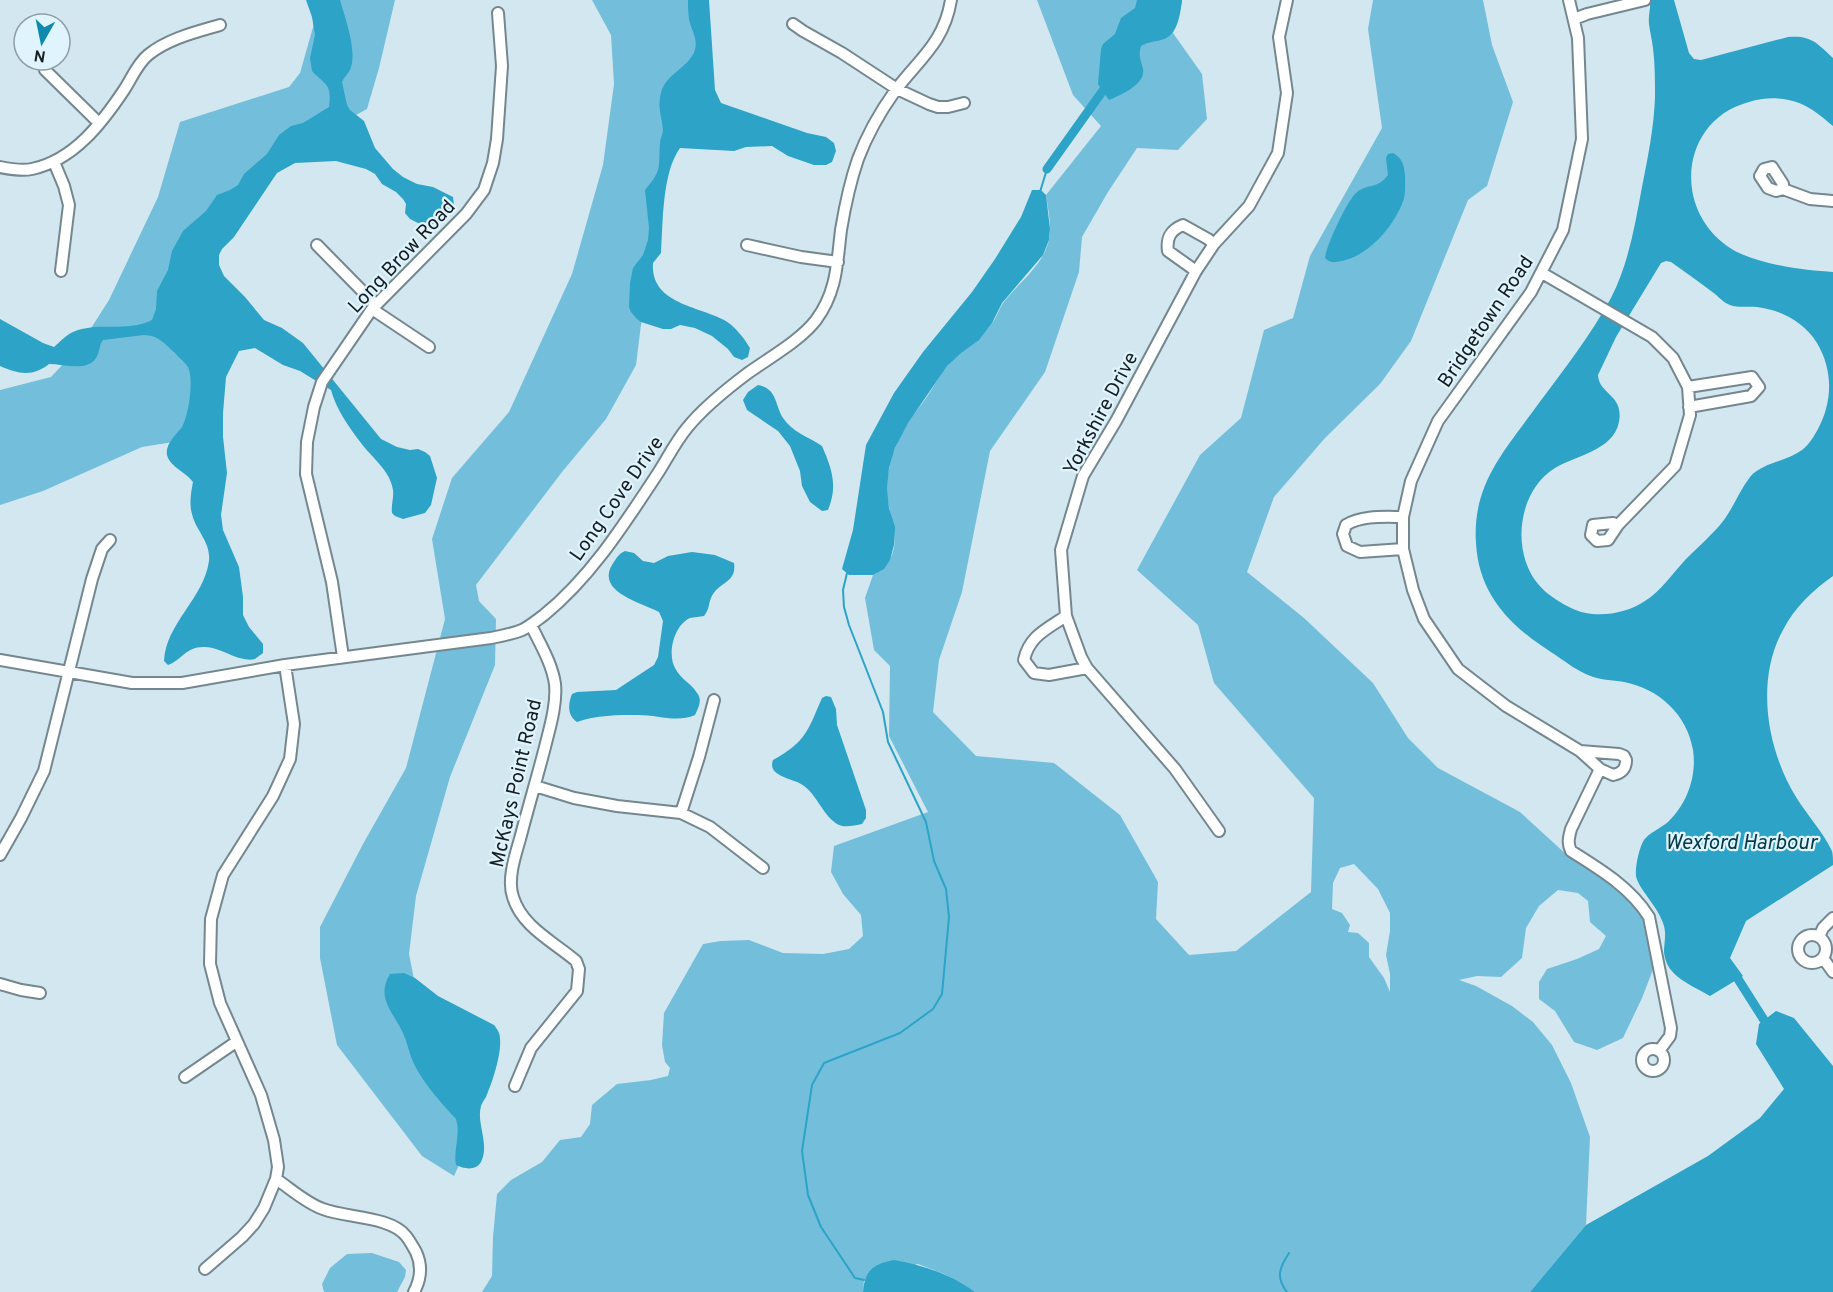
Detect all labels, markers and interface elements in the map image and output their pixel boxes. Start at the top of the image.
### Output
north arrow [12,12,72,72]
text: N [33,44,47,66]
street label: Long Brow Road [343,195,462,320]
street label: Bridgetown Road [1433,251,1540,393]
street label: Yorkshire Drive [1058,348,1145,480]
street label: Long Cove Drive [565,432,670,567]
street label: McKays Point Road [485,697,549,870]
water label: Wexford Harbour [1665,830,1819,857]

